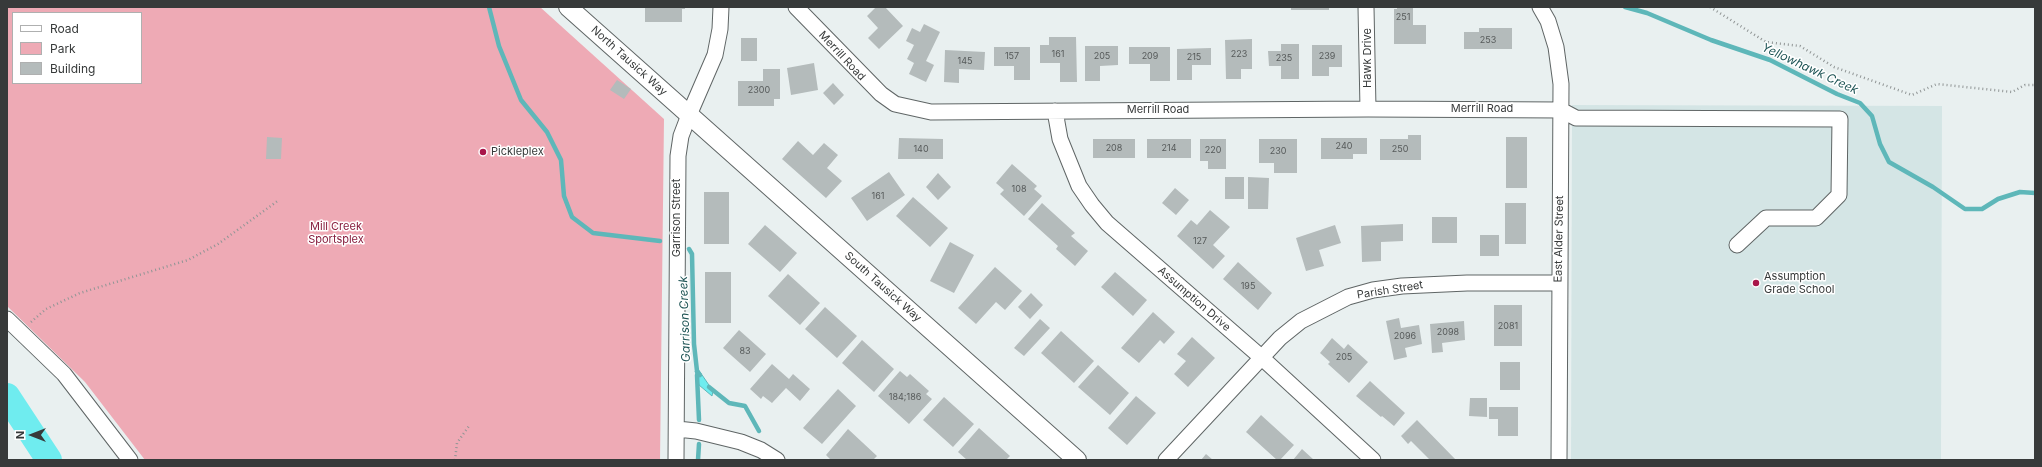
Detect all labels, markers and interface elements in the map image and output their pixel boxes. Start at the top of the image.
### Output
legend [12,12,142,84]
house number: 251 [1396,12,1410,22]
text: Road [50,21,79,36]
street label: North Tausick Way [588,23,670,99]
street label: Hawk Drive [1361,28,1375,88]
street label: Merrill Road [816,29,868,83]
house number: 253 [1480,35,1496,45]
water label: Yellowhawk Creek [1760,40,1860,98]
text: Park [50,41,76,56]
house number: 161 [1052,49,1064,59]
house number: 223 [1231,49,1247,59]
house number: 157 [1005,51,1019,61]
house number: 205 [1094,51,1110,61]
house number: 209 [1142,51,1158,61]
house number: 239 [1319,51,1335,61]
house number: 215 [1187,52,1201,62]
house number: 235 [1276,53,1292,63]
house number: 145 [958,56,972,66]
text: Building [50,61,95,76]
house number: 2300 [748,85,770,95]
street label: Merrill Road [1451,102,1513,116]
street label: Merrill Road [1127,103,1189,117]
house number: 240 [1336,141,1352,151]
house number: 208 [1106,143,1122,153]
house number: 214 [1162,143,1176,153]
house number: 140 [913,144,929,154]
house number: 250 [1392,144,1408,154]
place label: Pickleplex [491,145,544,159]
house number: 220 [1205,145,1221,155]
house number: 230 [1270,146,1286,156]
marker: Pickleplex [478,147,488,157]
street label: Garrison Street [670,179,684,257]
house number: 108 [1012,184,1026,194]
house number: 161 [872,191,884,201]
street label: East Alder Street [1552,195,1566,283]
park label: Mill Creek Sportsplex [308,220,364,246]
house number: 127 [1193,236,1207,246]
street label: South Tausick Way [842,249,924,325]
street label: Assumption Drive [1155,264,1233,334]
place label: Assumption Grade School [1764,270,1834,296]
water label: Garrison Creek [676,276,694,362]
street label: Parish Street [1356,278,1424,302]
marker: Assumption Grade School [1751,278,1761,288]
house number: 195 [1241,281,1255,291]
house number: 2081 [1498,321,1518,331]
house number: 2098 [1437,327,1459,337]
house number: 2096 [1394,331,1416,341]
house number: 83 [739,346,751,356]
house number: 205 [1336,352,1352,362]
house number: 184;186 [889,392,921,402]
north arrow [12,415,52,455]
text: N [13,431,27,439]

